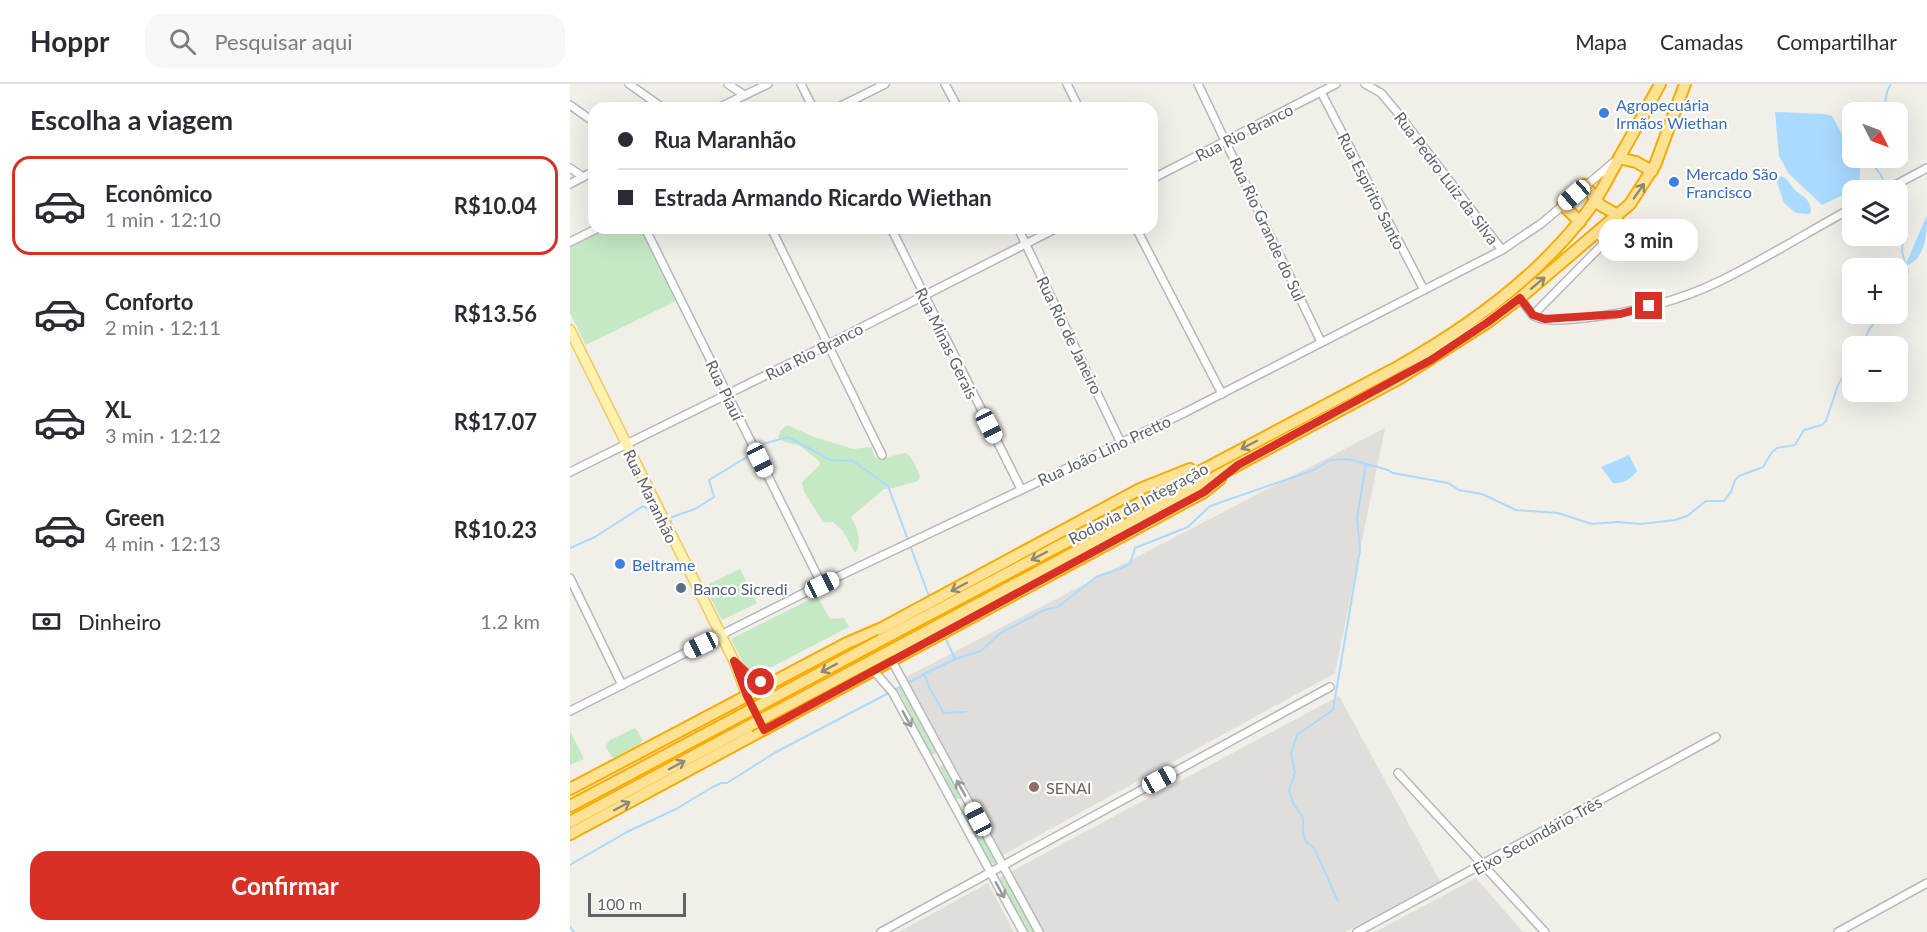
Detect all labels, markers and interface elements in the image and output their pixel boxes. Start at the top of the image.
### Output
search box [145,14,565,68]
text: Hoppr [30,24,109,58]
icon: search [166,25,199,58]
text: Pesquisar aqui [214,28,353,55]
text: Mapa [1575,29,1627,54]
text: Camadas [1660,29,1743,54]
text: Compartilhar [1776,29,1897,54]
place label: Agropecuária Irmãos Wiethan [1616,95,1727,132]
street label: Rua Rio Branco [1192,99,1296,165]
north arrow [1842,102,1908,168]
map controls [1842,102,1908,402]
text: Escolha a viagem [30,103,233,136]
marker: Agropecuária Irmãos Wiethan [1597,106,1611,120]
street label: Rua Pedro Luiz da Silva [1391,108,1503,248]
text: Rua Maranhão [654,126,796,153]
street label: Rua Espírito Santo [1334,130,1410,252]
street label: Rua Rio Grande do Sul [1226,154,1310,304]
place label: Mercado São Francisco [1686,164,1778,201]
marker: Mercado São Francisco [1667,175,1681,189]
car [1555,176,1593,214]
icon: car [33,179,87,233]
text: Econômico [105,180,212,207]
button: layers [1842,180,1908,246]
text: Estrada Armando Ricardo Wiethan [654,184,992,211]
one-way arrow [1633,184,1645,200]
text: R$10.04 [454,192,537,219]
text: 1 min · 12:10 [105,207,221,231]
callout: 3 min [1600,219,1698,261]
text: 3 min [1624,228,1673,252]
button: + [1842,258,1908,324]
street label: Rua Rio de Janeiro [1033,273,1107,397]
one-way arrow [1530,276,1546,289]
street label: Rua Minas Gerais [912,284,982,402]
icon: car [33,287,87,341]
text: Conforto [105,288,193,315]
route end [1635,292,1662,319]
text: R$13.56 [454,300,537,327]
text: 2 min · 12:11 [105,315,221,339]
street label: Rua Rio Branco [762,318,866,384]
button: − [1842,336,1908,402]
street label: Rua Piauí [702,357,748,424]
icon: car [33,395,87,449]
text: XL [105,396,131,423]
car [973,406,1005,446]
text: R$17.07 [454,408,537,435]
street label: Rua João Lino Pretto [1035,411,1173,489]
text: 3 min · 12:12 [105,423,221,447]
one-way arrow [1241,439,1258,451]
car [744,440,776,480]
street label: Rua Maranhão [620,446,682,546]
street label: Rodovia da Integração [1065,458,1211,548]
icon: car [33,503,87,557]
text: Green [105,504,165,531]
text: R$10.23 [454,516,537,543]
text: 4 min · 12:13 [105,531,221,555]
one-way arrow [1030,550,1048,562]
place label: Beltrame [632,555,695,574]
marker: Beltrame [613,557,627,571]
car [802,569,842,601]
place label: Banco Sicredi [693,579,788,598]
marker: Banco Sicredi [674,581,688,595]
one-way arrow [950,582,968,593]
icon: cash [30,605,63,638]
text: Dinheiro [78,608,161,635]
text: 1.2 km [480,609,540,633]
car [681,629,721,661]
one-way arrow [821,662,838,674]
route start [747,668,774,695]
one-way arrow [902,709,913,727]
one-way arrow [668,759,685,771]
car [1139,763,1179,797]
place label: SENAI [1046,778,1091,797]
one-way arrow [955,780,966,798]
marker: SENAI [1027,780,1041,794]
street label: Eixo Secundário Três [1469,792,1605,878]
car [962,799,994,839]
one-way arrow [612,800,630,811]
button: Confirmar [30,851,540,920]
one-way arrow [994,881,1006,898]
scale bar [588,890,686,918]
text: 100 m [597,894,642,913]

